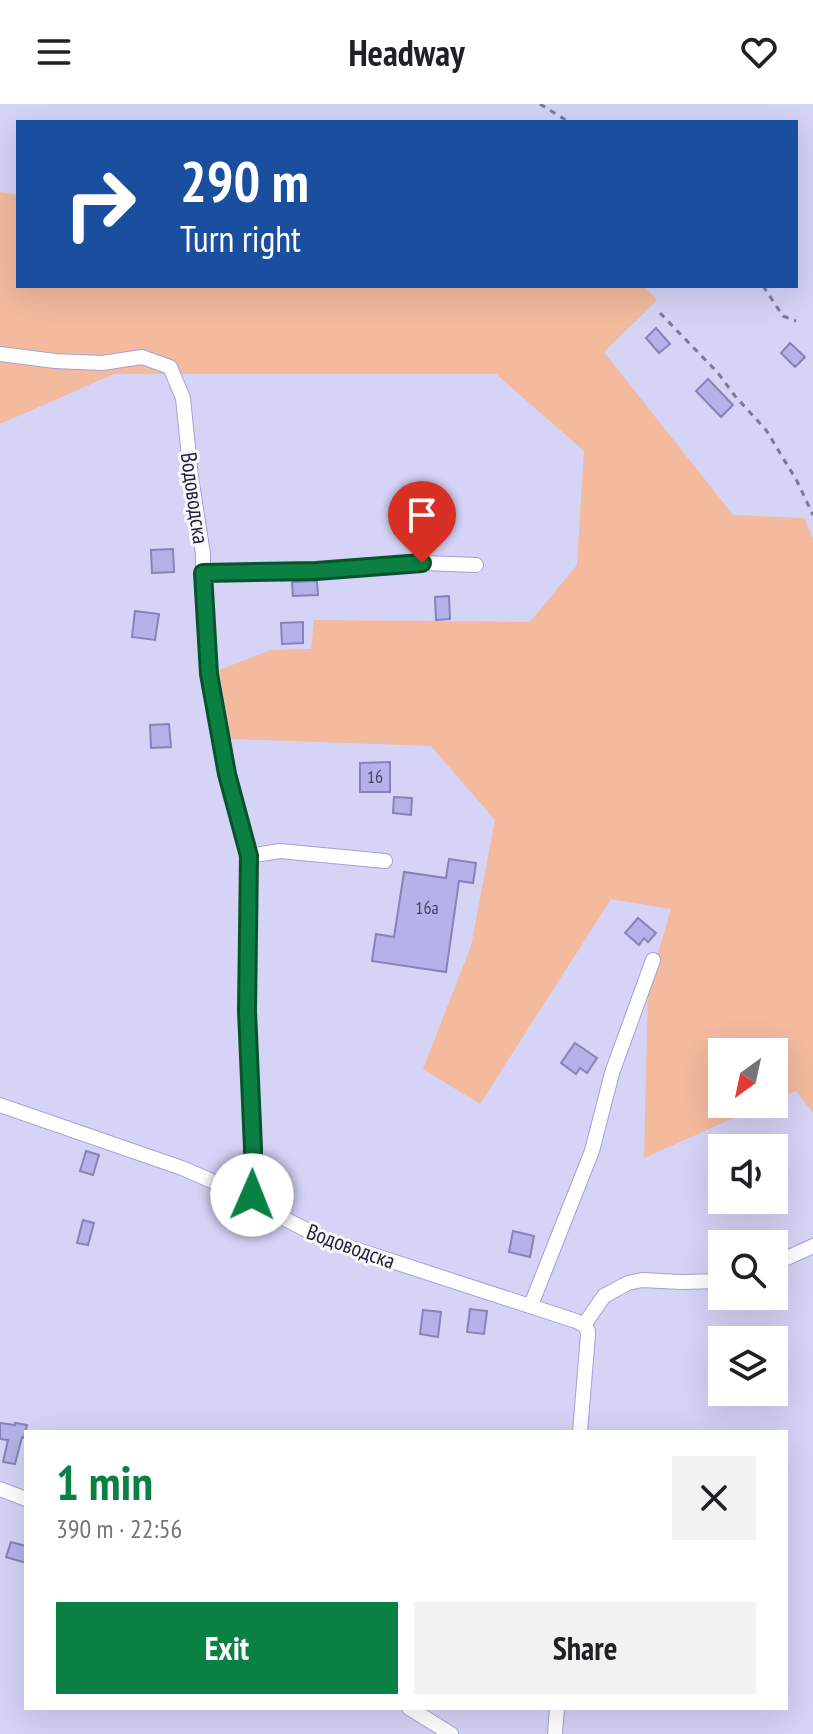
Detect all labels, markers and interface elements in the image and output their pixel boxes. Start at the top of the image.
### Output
text: Headway [348,29,465,76]
icon: menu [32,30,76,74]
icon: heart [737,30,781,74]
text: 290 m [180,145,309,217]
icon: right [48,152,152,256]
text: Turn right [180,215,301,262]
street label: Водоводска [175,450,215,546]
pin [388,481,456,563]
icon: arrive [400,493,444,537]
house number: 16 [367,765,383,788]
house number: 16a [415,896,439,919]
north arrow [708,1038,788,1118]
map controls [708,1038,788,1406]
button: sound [708,1134,788,1214]
position arrow [210,1153,294,1237]
street label: Водоводска [303,1217,399,1275]
button: search [708,1230,788,1310]
button: layers [708,1326,788,1406]
text: 1 min [56,1451,153,1513]
button: close [672,1456,756,1540]
text: 390 m · 22:56 [56,1512,182,1545]
button: Exit [56,1602,398,1694]
button: Share [414,1602,756,1694]

